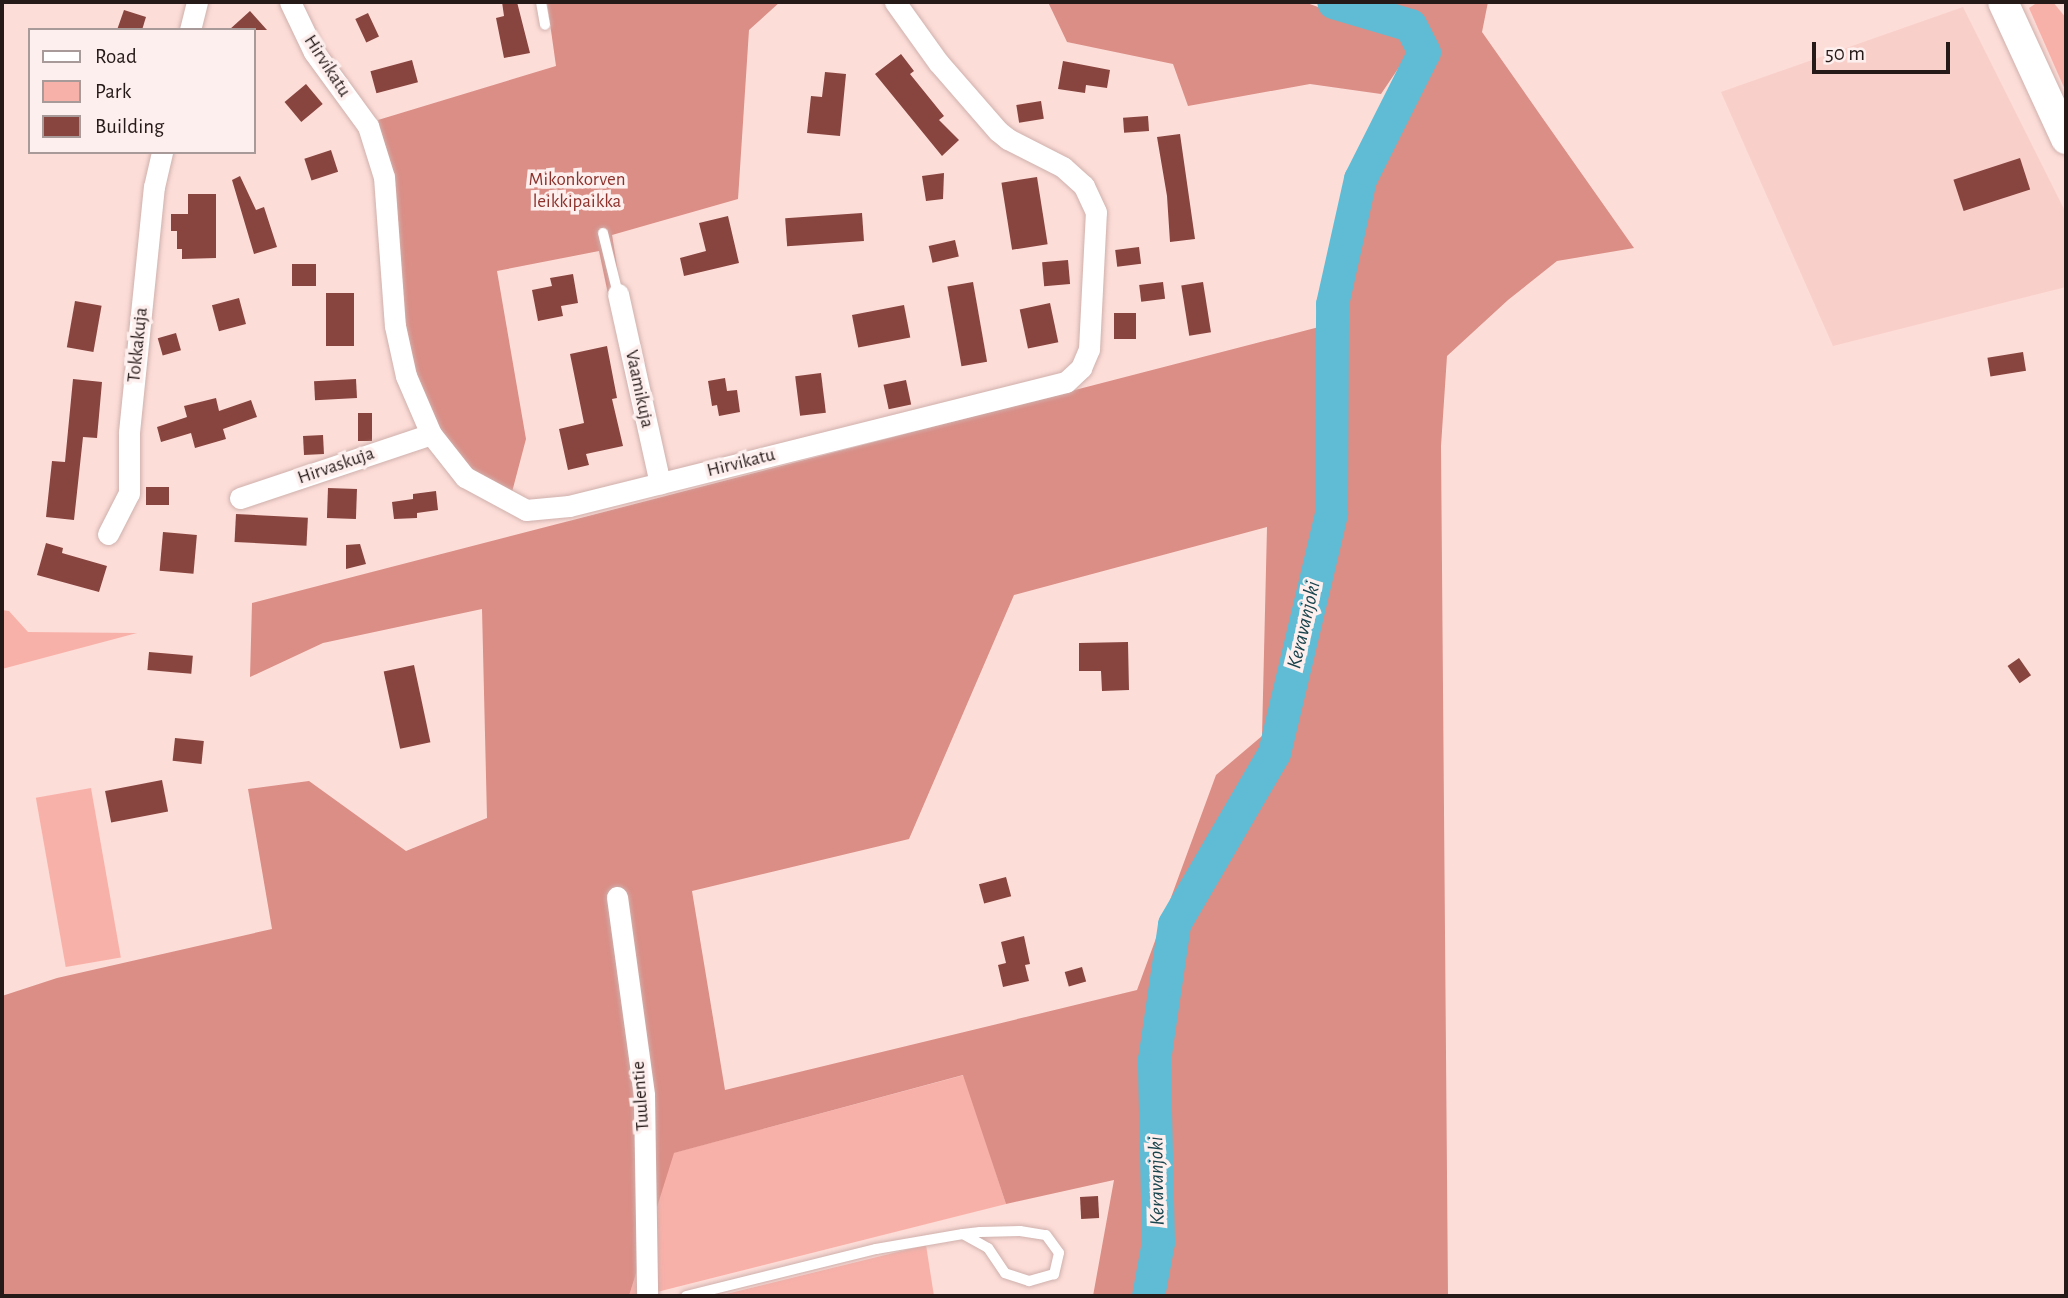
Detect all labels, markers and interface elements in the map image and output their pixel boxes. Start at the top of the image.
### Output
legend [28,28,256,154]
scale bar [1816,28,1954,72]
street label: Hirvikatu [299,31,355,101]
text: 50 m [1825,43,1865,64]
text: Road [95,46,137,67]
text: Park [95,81,131,102]
text: Building [95,116,164,137]
park label: Mikonkorven leikkipaikka [528,169,626,213]
street label: Tokkakuja [123,306,153,384]
street label: Vaamikuja [620,348,658,430]
street label: Hirvaskuja [295,442,377,490]
street label: Hirvikatu [705,444,777,482]
water label: Keravanjoki [1282,579,1326,671]
street label: Tuulentie [627,1060,655,1132]
water label: Keravanjoki [1144,1136,1170,1226]

